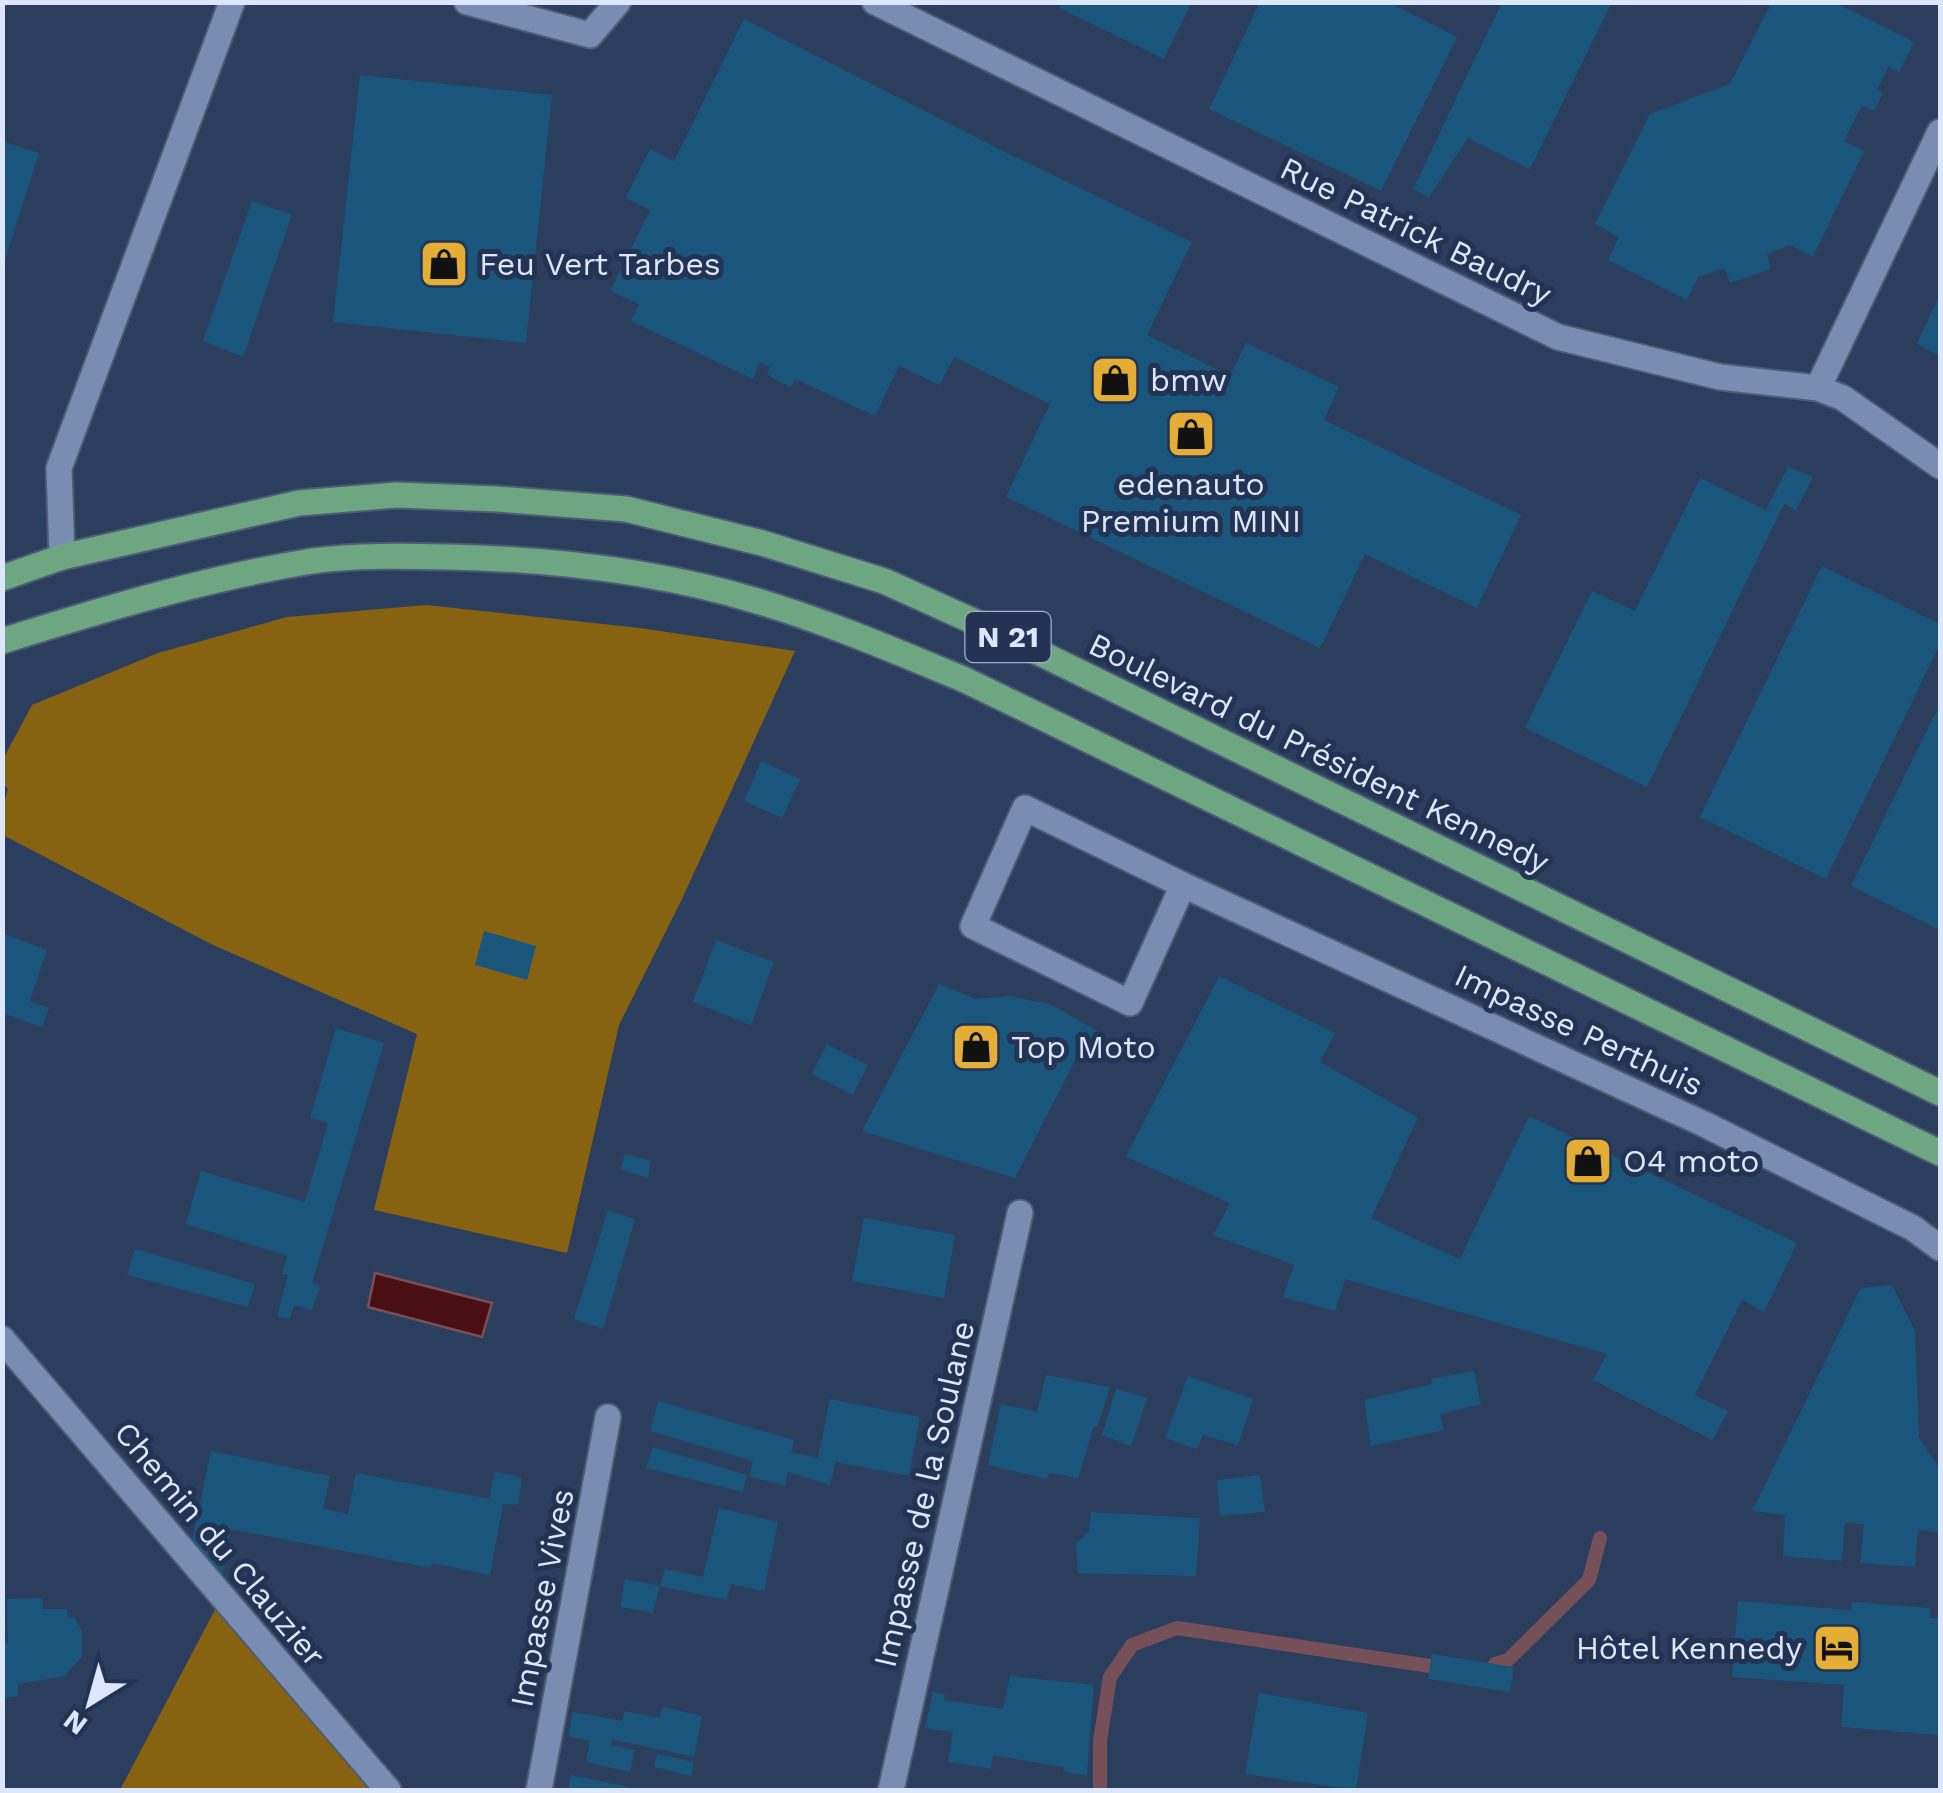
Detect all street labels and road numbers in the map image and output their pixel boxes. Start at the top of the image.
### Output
street label: Rue Patrick Baudry [1274,149,1558,313]
road number: N 21 [966,612,1050,662]
street label: Boulevard du Président Kennedy [1083,625,1556,881]
street label: Impasse Perthuis [1449,956,1709,1104]
street label: Impasse de la Soulane [866,1317,982,1671]
street label: Chemin du Clauzier [107,1414,333,1674]
street label: Impasse Vives [502,1486,582,1710]

